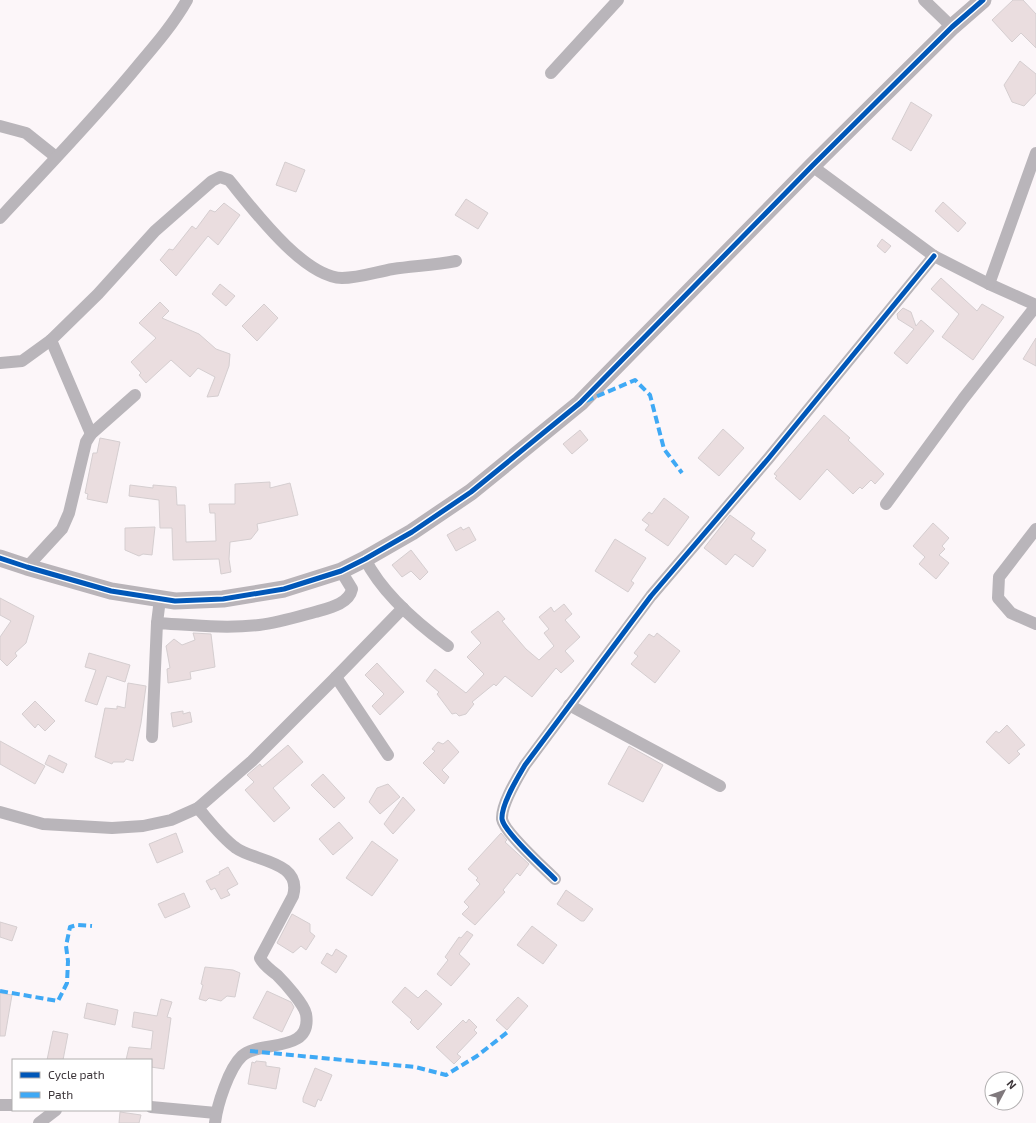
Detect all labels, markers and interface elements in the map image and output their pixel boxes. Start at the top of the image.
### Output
legend [12,1059,152,1111]
text: Cycle path [48,1067,105,1081]
north arrow [984,1071,1024,1111]
text: N [1004,1077,1019,1091]
text: Path [48,1087,73,1101]

